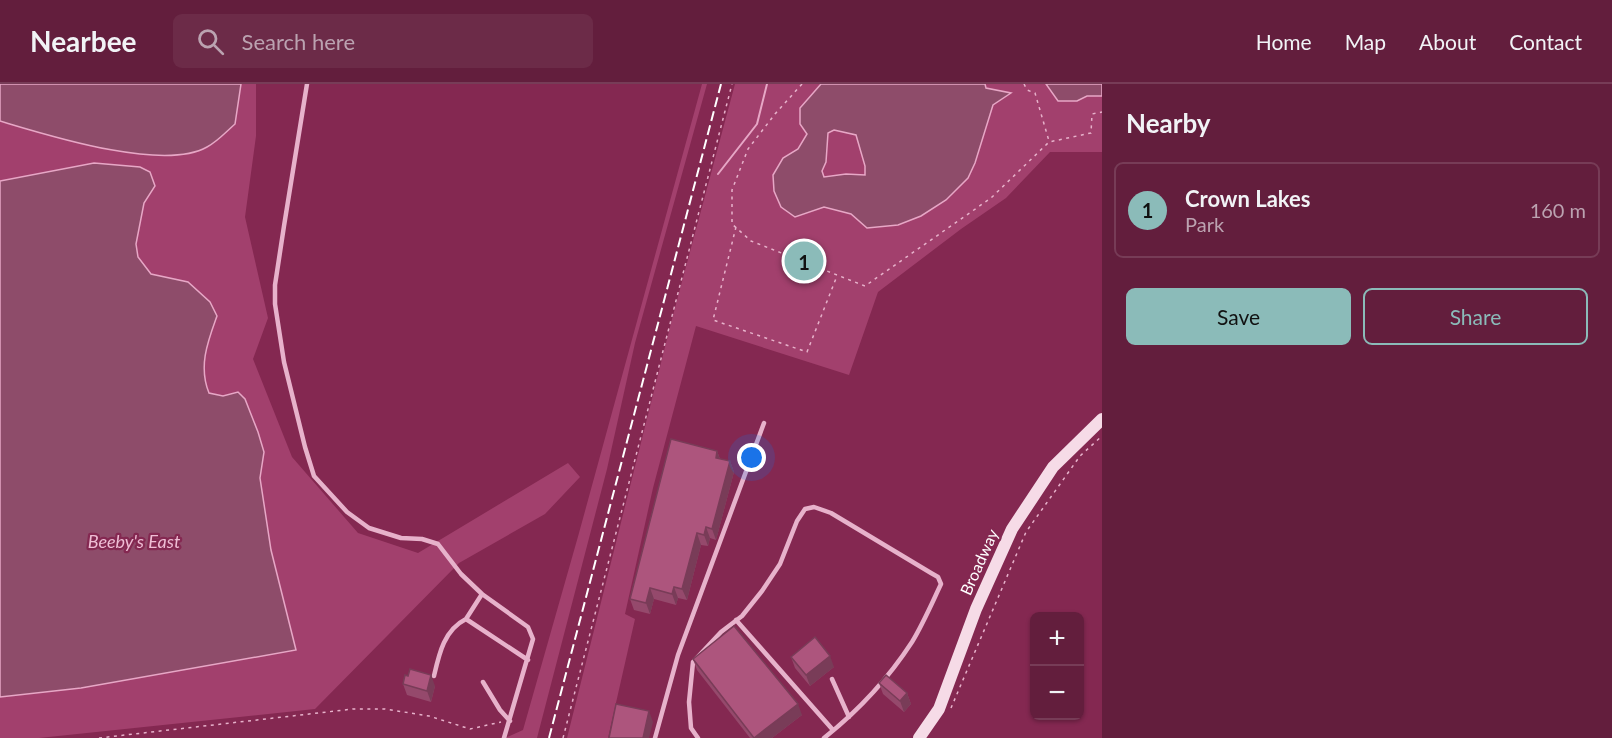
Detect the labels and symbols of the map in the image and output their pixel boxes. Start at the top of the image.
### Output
pin: 1 [784,238,824,284]
your location [737,443,766,472]
street label: Broadway [956,525,1002,598]
water label: Beeby's East [88,530,181,552]

